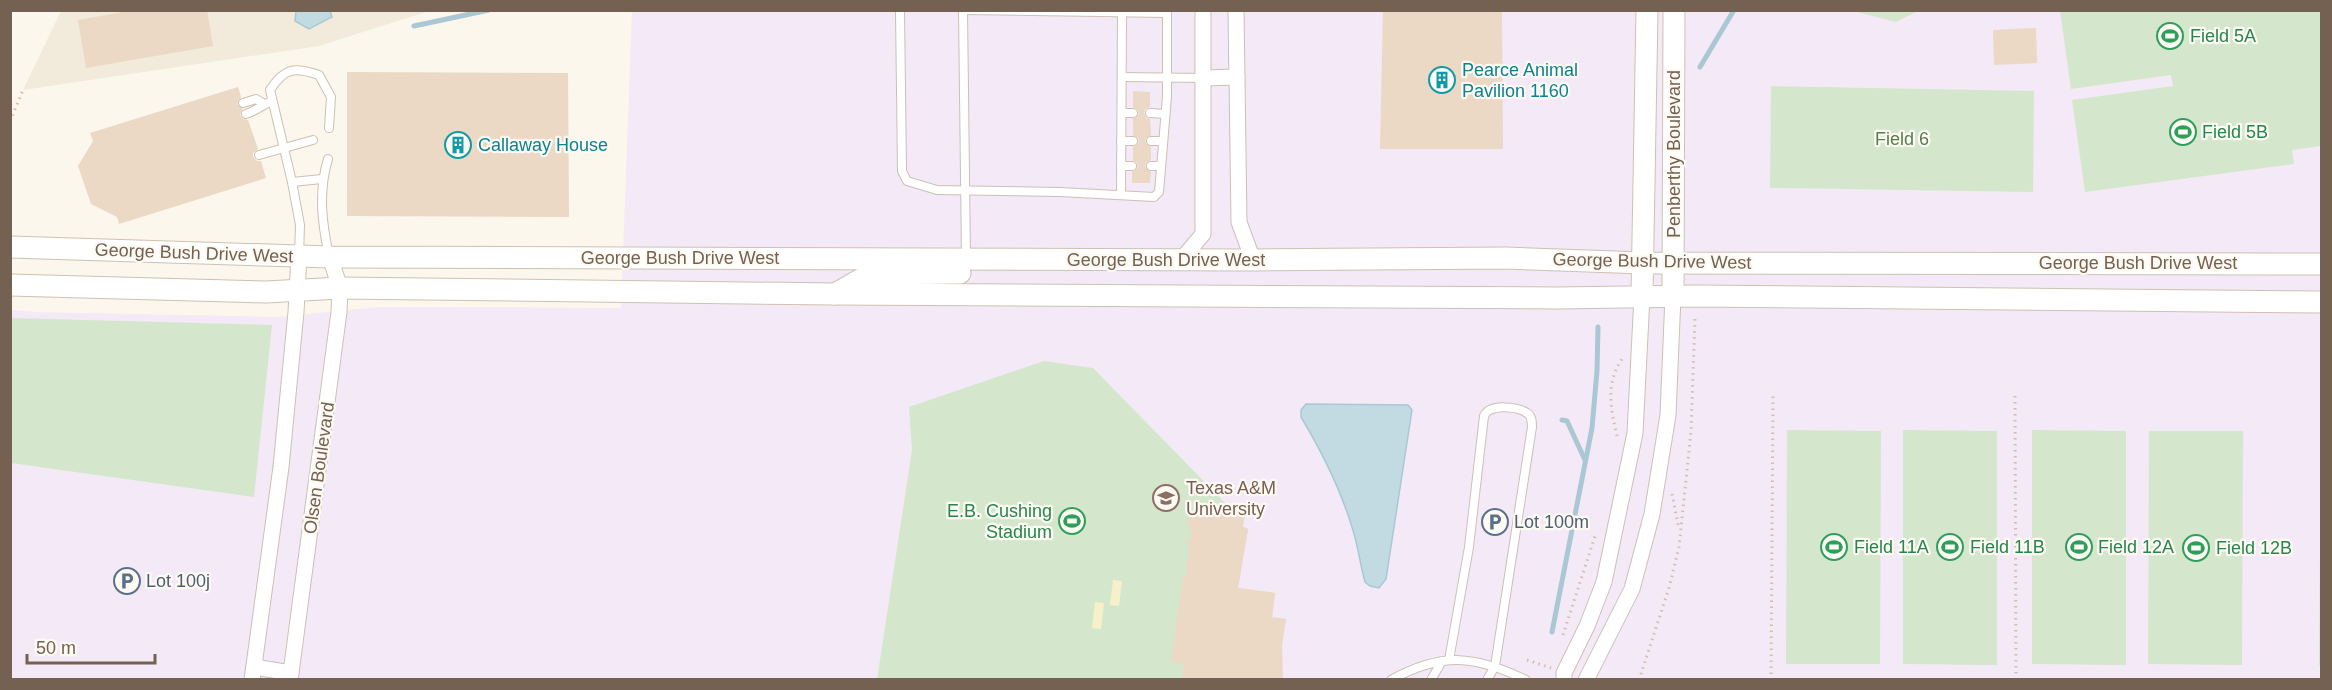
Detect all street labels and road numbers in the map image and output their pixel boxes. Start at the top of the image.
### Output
street label: Penberthy Boulevard [1664,70,1684,238]
street label: George Bush Drive West [94,240,294,266]
street label: George Bush Drive West [581,248,779,268]
street label: George Bush Drive West [1552,249,1752,273]
street label: George Bush Drive West [1067,250,1265,270]
street label: George Bush Drive West [2039,253,2237,273]
street label: Olsen Boulevard [300,401,338,535]

